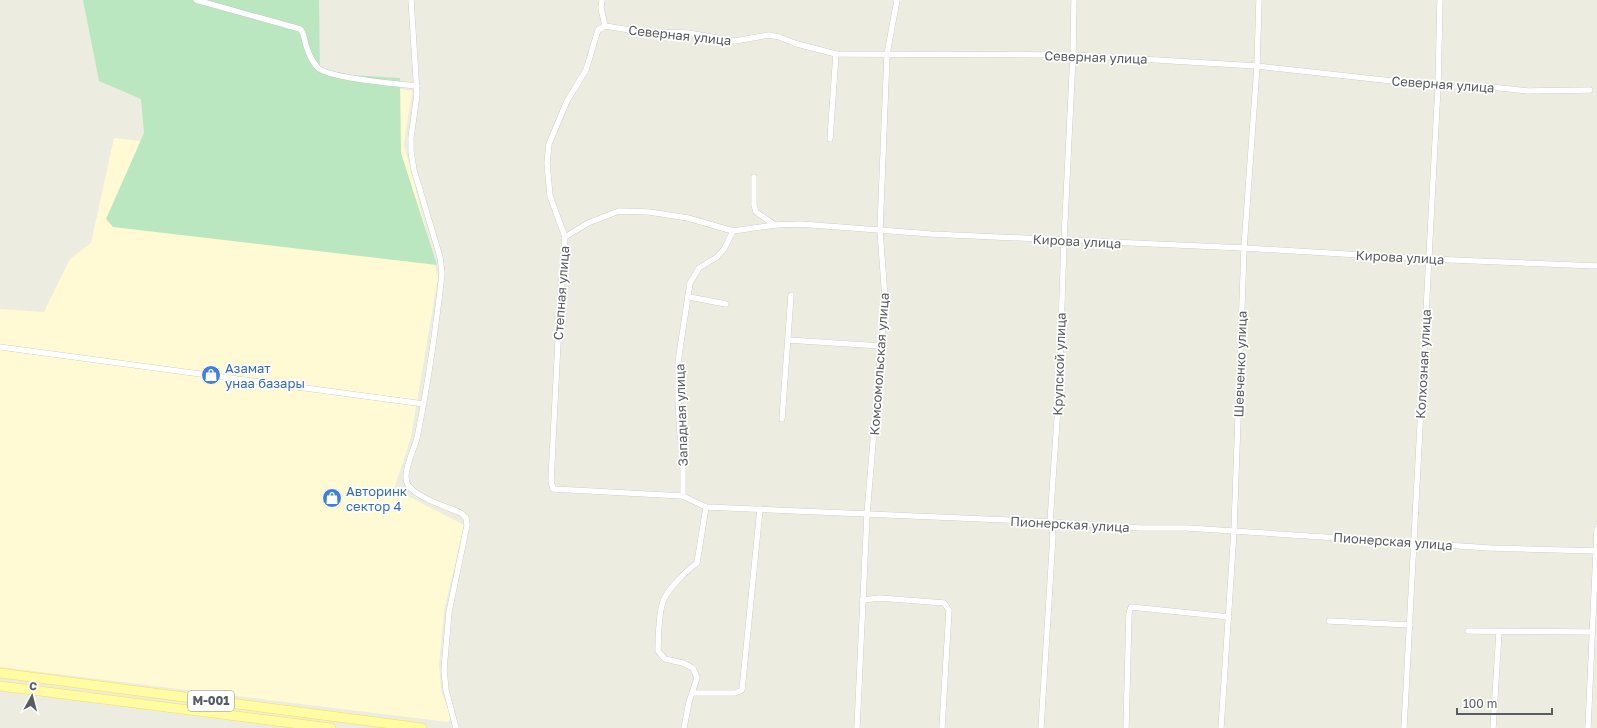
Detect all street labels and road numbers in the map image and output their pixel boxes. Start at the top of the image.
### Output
street label: Северная улица [628,22,732,48]
street label: Северная улица [1044,47,1148,67]
street label: Северная улица [1391,72,1495,96]
street label: Кирова улица [1032,231,1122,251]
street label: Степная улица [550,245,572,341]
street label: Кирова улица [1355,247,1445,267]
street label: Комсомольская улица [866,292,892,436]
street label: Колхозная улица [1412,309,1434,419]
street label: Шевченко улица [1230,310,1250,418]
street label: Крупской улица [1049,312,1069,416]
street label: Западная улица [671,363,691,467]
street label: Пионерская улица [1010,513,1130,535]
street label: Пионерская улица [1333,529,1453,553]
road number: M-001 [188,691,234,711]

